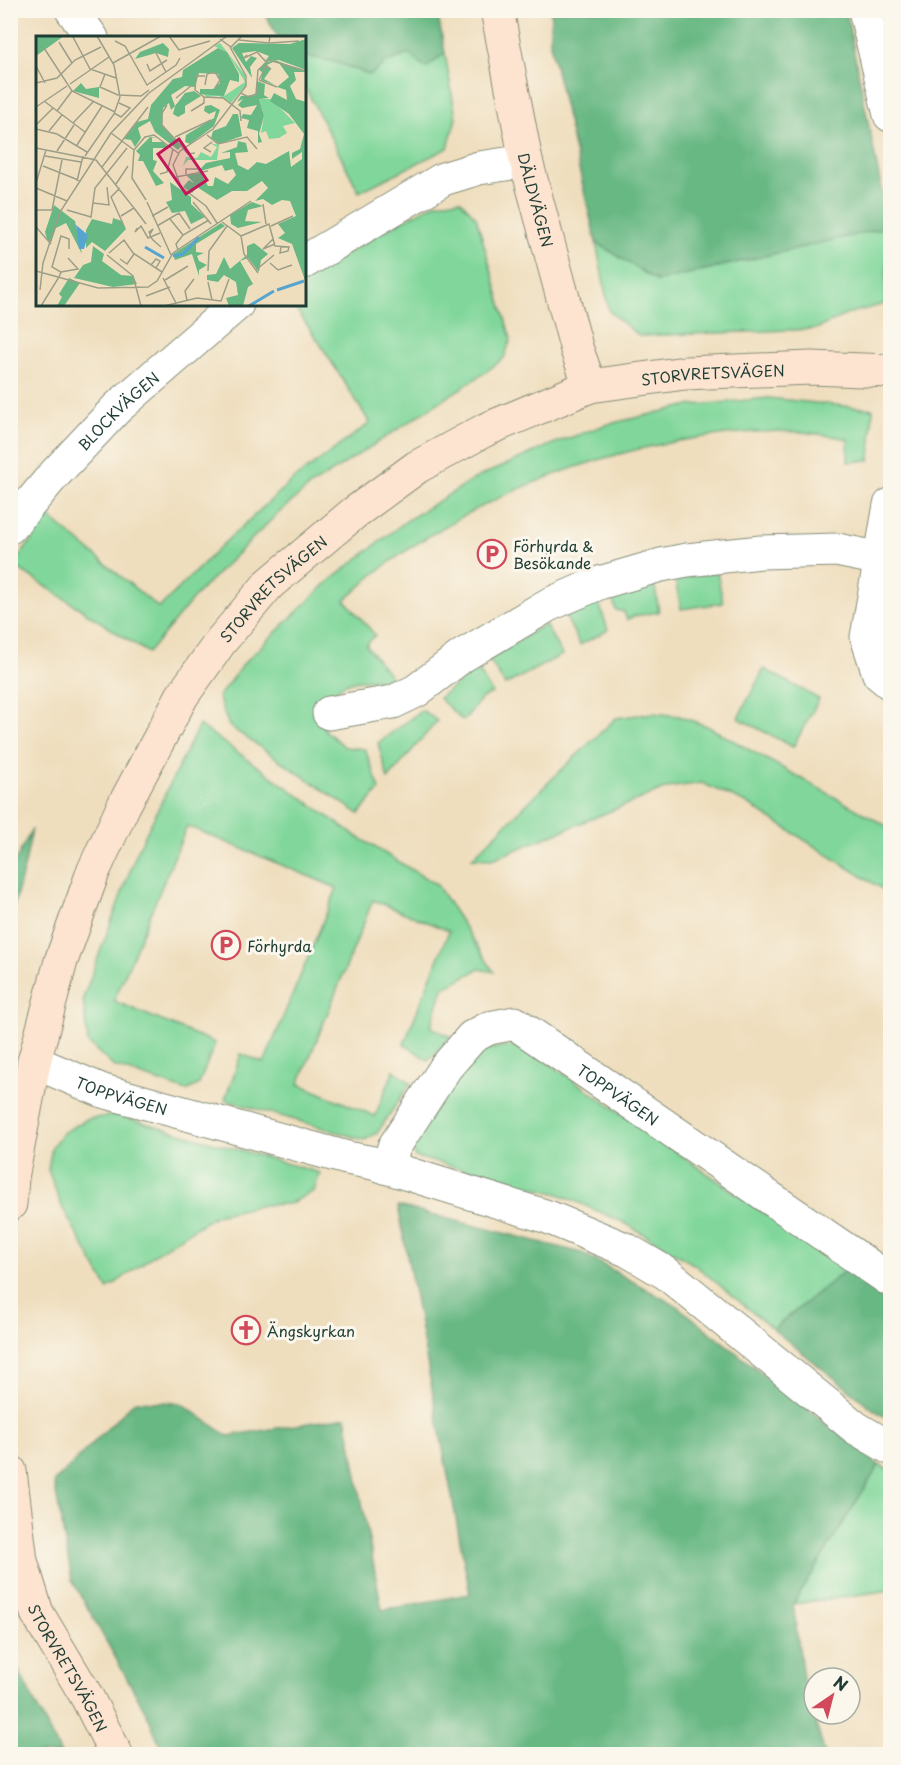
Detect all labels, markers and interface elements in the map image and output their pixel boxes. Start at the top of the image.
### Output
inset map [36,36,306,306]
street label: DÄLDVÄGEN [513,151,560,250]
street label: STORVRETSVÄGEN [639,358,785,390]
street label: BLOCKVÄGEN [72,365,164,455]
street label: STORVRETSVÄGEN [213,529,331,647]
place label: Förhyrda & Besökande [513,534,594,574]
parking icon: Förhyrda & Besökande [476,538,508,570]
parking icon: Förhyrda [210,929,242,961]
place label: Förhyrda [247,934,312,957]
street label: TOPPVÄGEN [573,1058,664,1130]
street label: TOPPVÄGEN [73,1069,170,1120]
church icon: Ängskyrkan [230,1314,262,1346]
place label: Ängskyrkan [267,1319,355,1342]
street label: STORVRETSVÄGEN [23,1601,114,1736]
north arrow [802,1666,862,1726]
text: N [829,1669,853,1696]

